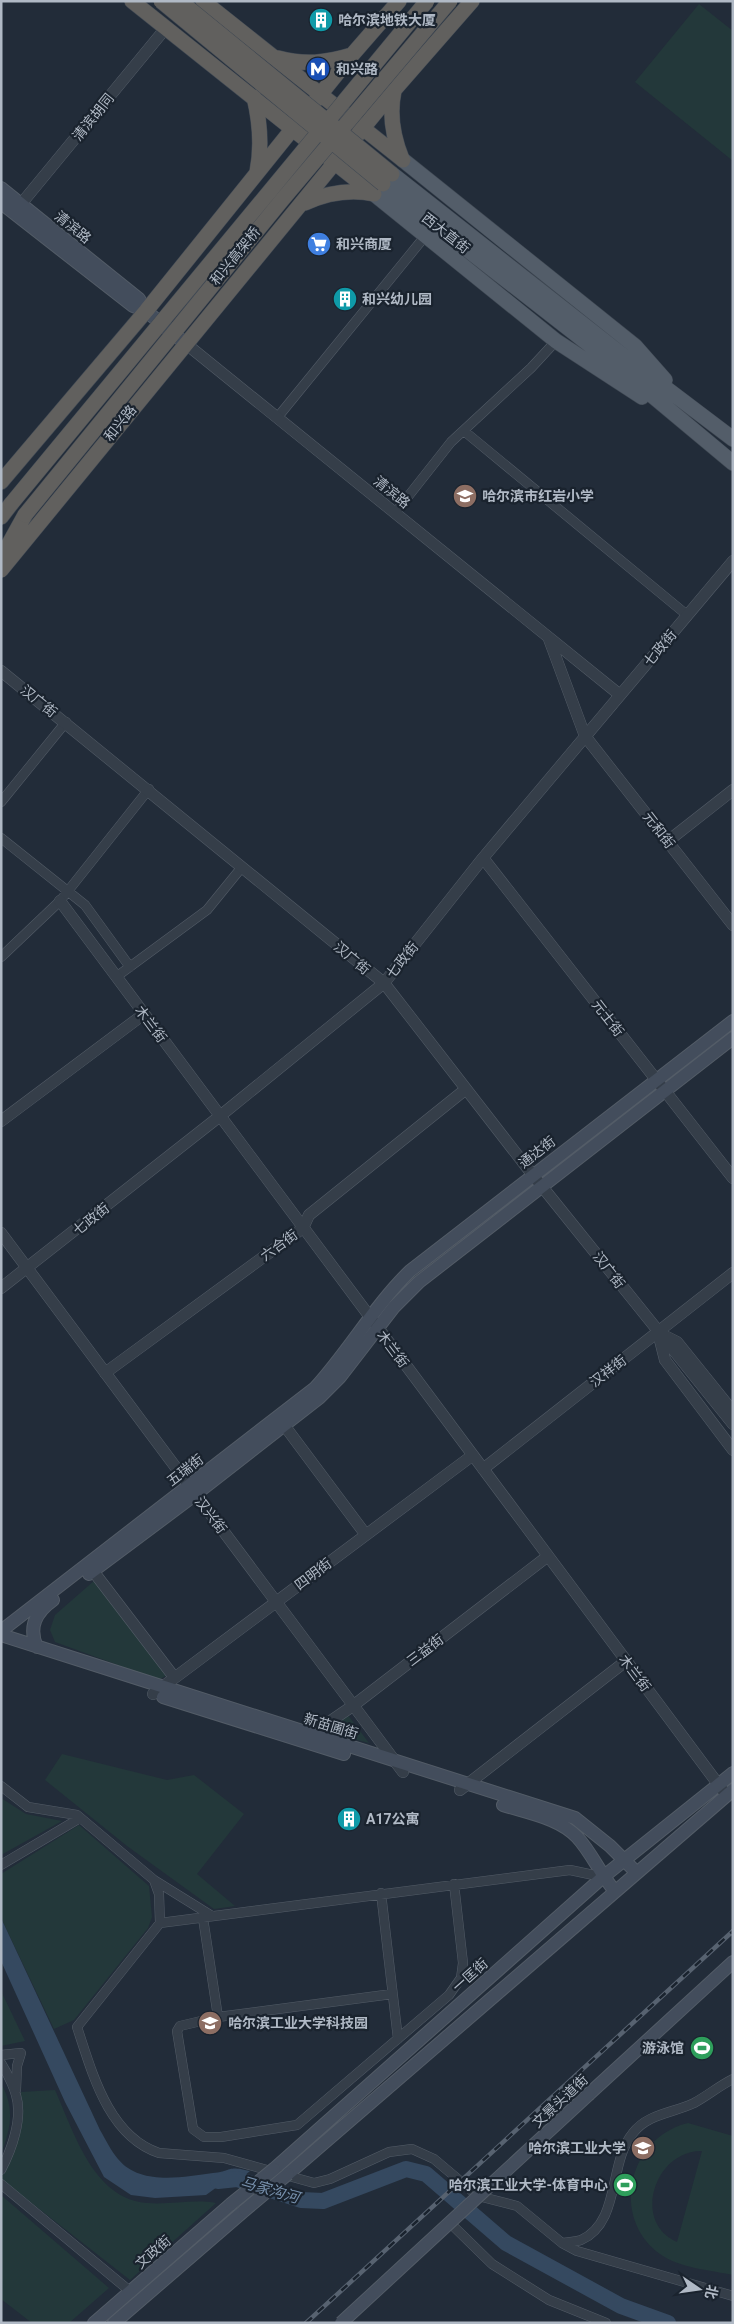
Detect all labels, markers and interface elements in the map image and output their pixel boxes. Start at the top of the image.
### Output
building icon: 哈尔滨地铁大厦 [308,7,334,33]
place label: 哈尔滨地铁大厦 [338,12,436,28]
metro station icon: 和兴路 [305,56,331,82]
place label: 和兴路 [336,61,378,77]
street label: 清滨胡同 [69,90,117,144]
street label: 清滨路 [52,208,94,246]
street label: 西大直街 [419,209,473,257]
street label: 和兴高架桥 [207,224,263,288]
supermarket icon: 和兴商厦 [306,231,332,257]
place label: 和兴商厦 [336,236,392,252]
building icon: 和兴幼儿园 [332,286,358,312]
place label: 和兴幼儿园 [362,291,432,307]
street label: 和兴路 [101,402,139,444]
street label: 清滨路 [371,473,413,511]
school or university icon: 哈尔滨市红岩小学 [452,483,478,509]
place label: 哈尔滨市红岩小学 [482,488,594,504]
street label: 七政街 [640,627,680,669]
street label: 汉广街 [18,682,60,720]
street label: 元和街 [640,809,678,851]
street label: 汉广街 [331,938,373,978]
street label: 七政街 [383,939,421,981]
street label: 元士街 [589,997,627,1039]
street label: 木兰街 [132,1002,170,1046]
street label: 通达街 [516,1133,558,1171]
street label: 七政街 [70,1200,112,1238]
street label: 六合街 [257,1226,301,1264]
street label: 汉广街 [590,1249,628,1291]
street label: 木兰街 [374,1327,412,1371]
street label: 汉祥街 [587,1352,629,1390]
street label: 五瑞街 [164,1451,206,1489]
street label: 汉兴街 [192,1493,230,1537]
street label: 四明街 [291,1555,335,1593]
street label: 三益街 [403,1631,447,1669]
street label: 木兰街 [616,1651,654,1695]
street label: 新苗圃街 [302,1710,360,1742]
building icon: A17公寓 [336,1806,362,1832]
place label: A17公寓 [366,1811,419,1827]
street label: 一匡街 [449,1955,491,1995]
school or university icon: 哈尔滨工业大学科技园 [197,2010,223,2036]
place label: 哈尔滨工业大学科技园 [228,2015,368,2031]
sports icon: 游泳馆 [689,2035,715,2061]
place label: 游泳馆 [642,2040,684,2056]
street label: 文景头道街 [529,2071,591,2131]
school or university icon: 哈尔滨工业大学 [630,2135,656,2161]
place label: 哈尔滨工业大学 [528,2140,626,2156]
sports icon: 哈尔滨工业大学-体育中心 [612,2172,638,2198]
water label: 马家沟河 [239,2173,304,2208]
place label: 哈尔滨工业大学-体育中心 [448,2177,608,2193]
street label: 文政街 [132,2232,174,2272]
north arrow [674,2264,724,2314]
text: 北 [702,2283,721,2301]

